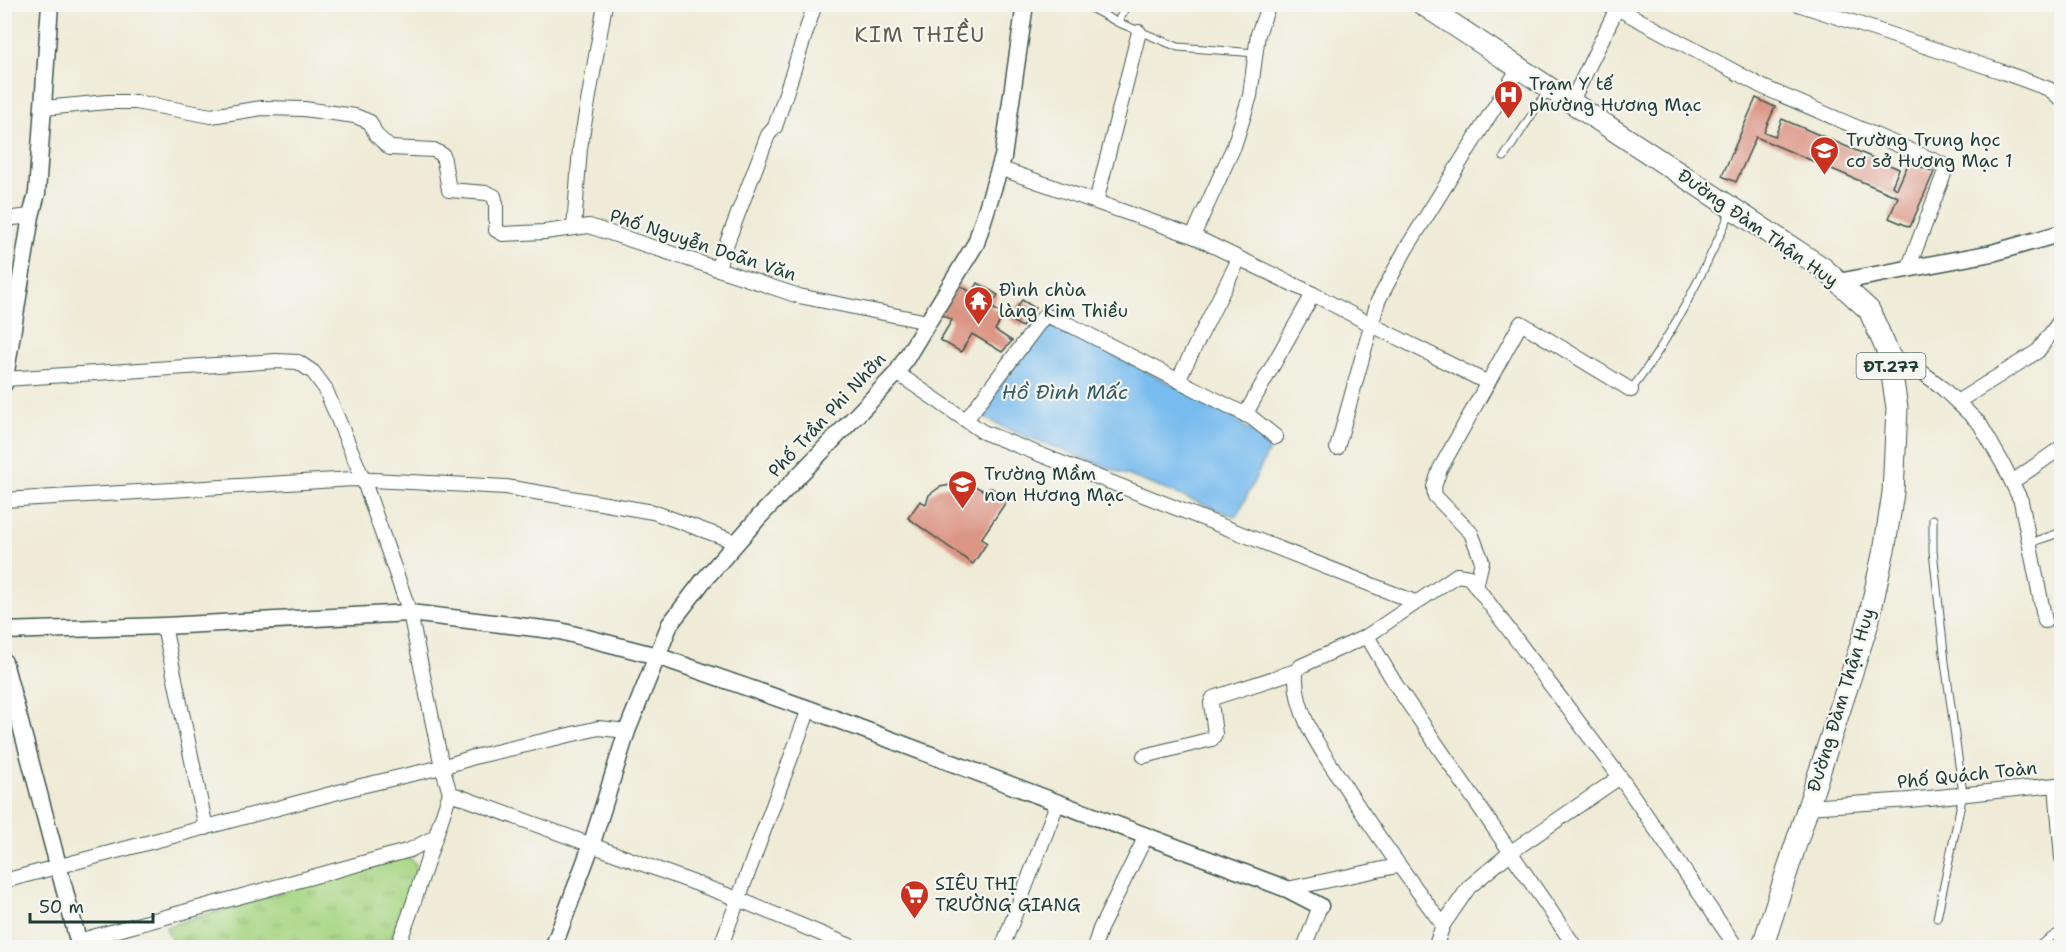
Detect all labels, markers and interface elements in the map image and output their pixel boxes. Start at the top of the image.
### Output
district label: KIM THIỀU [854,18,986,49]
place label: Trạm Y tế phường Hương Mạc [1529,72,1702,117]
hospital icon: Trạm Y tế phường Hương Mạc [1492,78,1524,120]
place label: Trường Trung học cơ sở Hương Mạc 1 [1846,128,2012,173]
school or university icon: Trường Trung học cơ sở Hương Mạc 1 [1809,134,1841,176]
street label: Đường Đàm Thận Huy [1673,163,1843,293]
street label: Phố Nguyễn Doãn Văn [607,203,799,287]
place label: Đình chùa làng Kim Thiều [999,278,1128,323]
temple icon: Đình chùa làng Kim Thiều [962,284,994,326]
street label: Phố Trần Phi Nhỡn [763,347,891,483]
road number: ĐT.277 [1856,353,1926,379]
water label: Hồ Đình Mấc [1002,379,1128,405]
place label: Trường Mầm non Hương Mạc [984,462,1124,507]
school or university icon: Trường Mầm non Hương Mạc [947,468,979,510]
street label: Đường Đàm Thận Huy [1802,605,1880,795]
street label: Phố Quách Toàn [1896,756,2038,794]
place label: SIÊU THỊ TRƯỜNG GIANG [935,872,1081,917]
supermarket icon: SIÊU THỊ TRƯỜNG GIANG [898,878,930,920]
scale bar [30,886,153,924]
text: 50 m [39,895,84,919]

